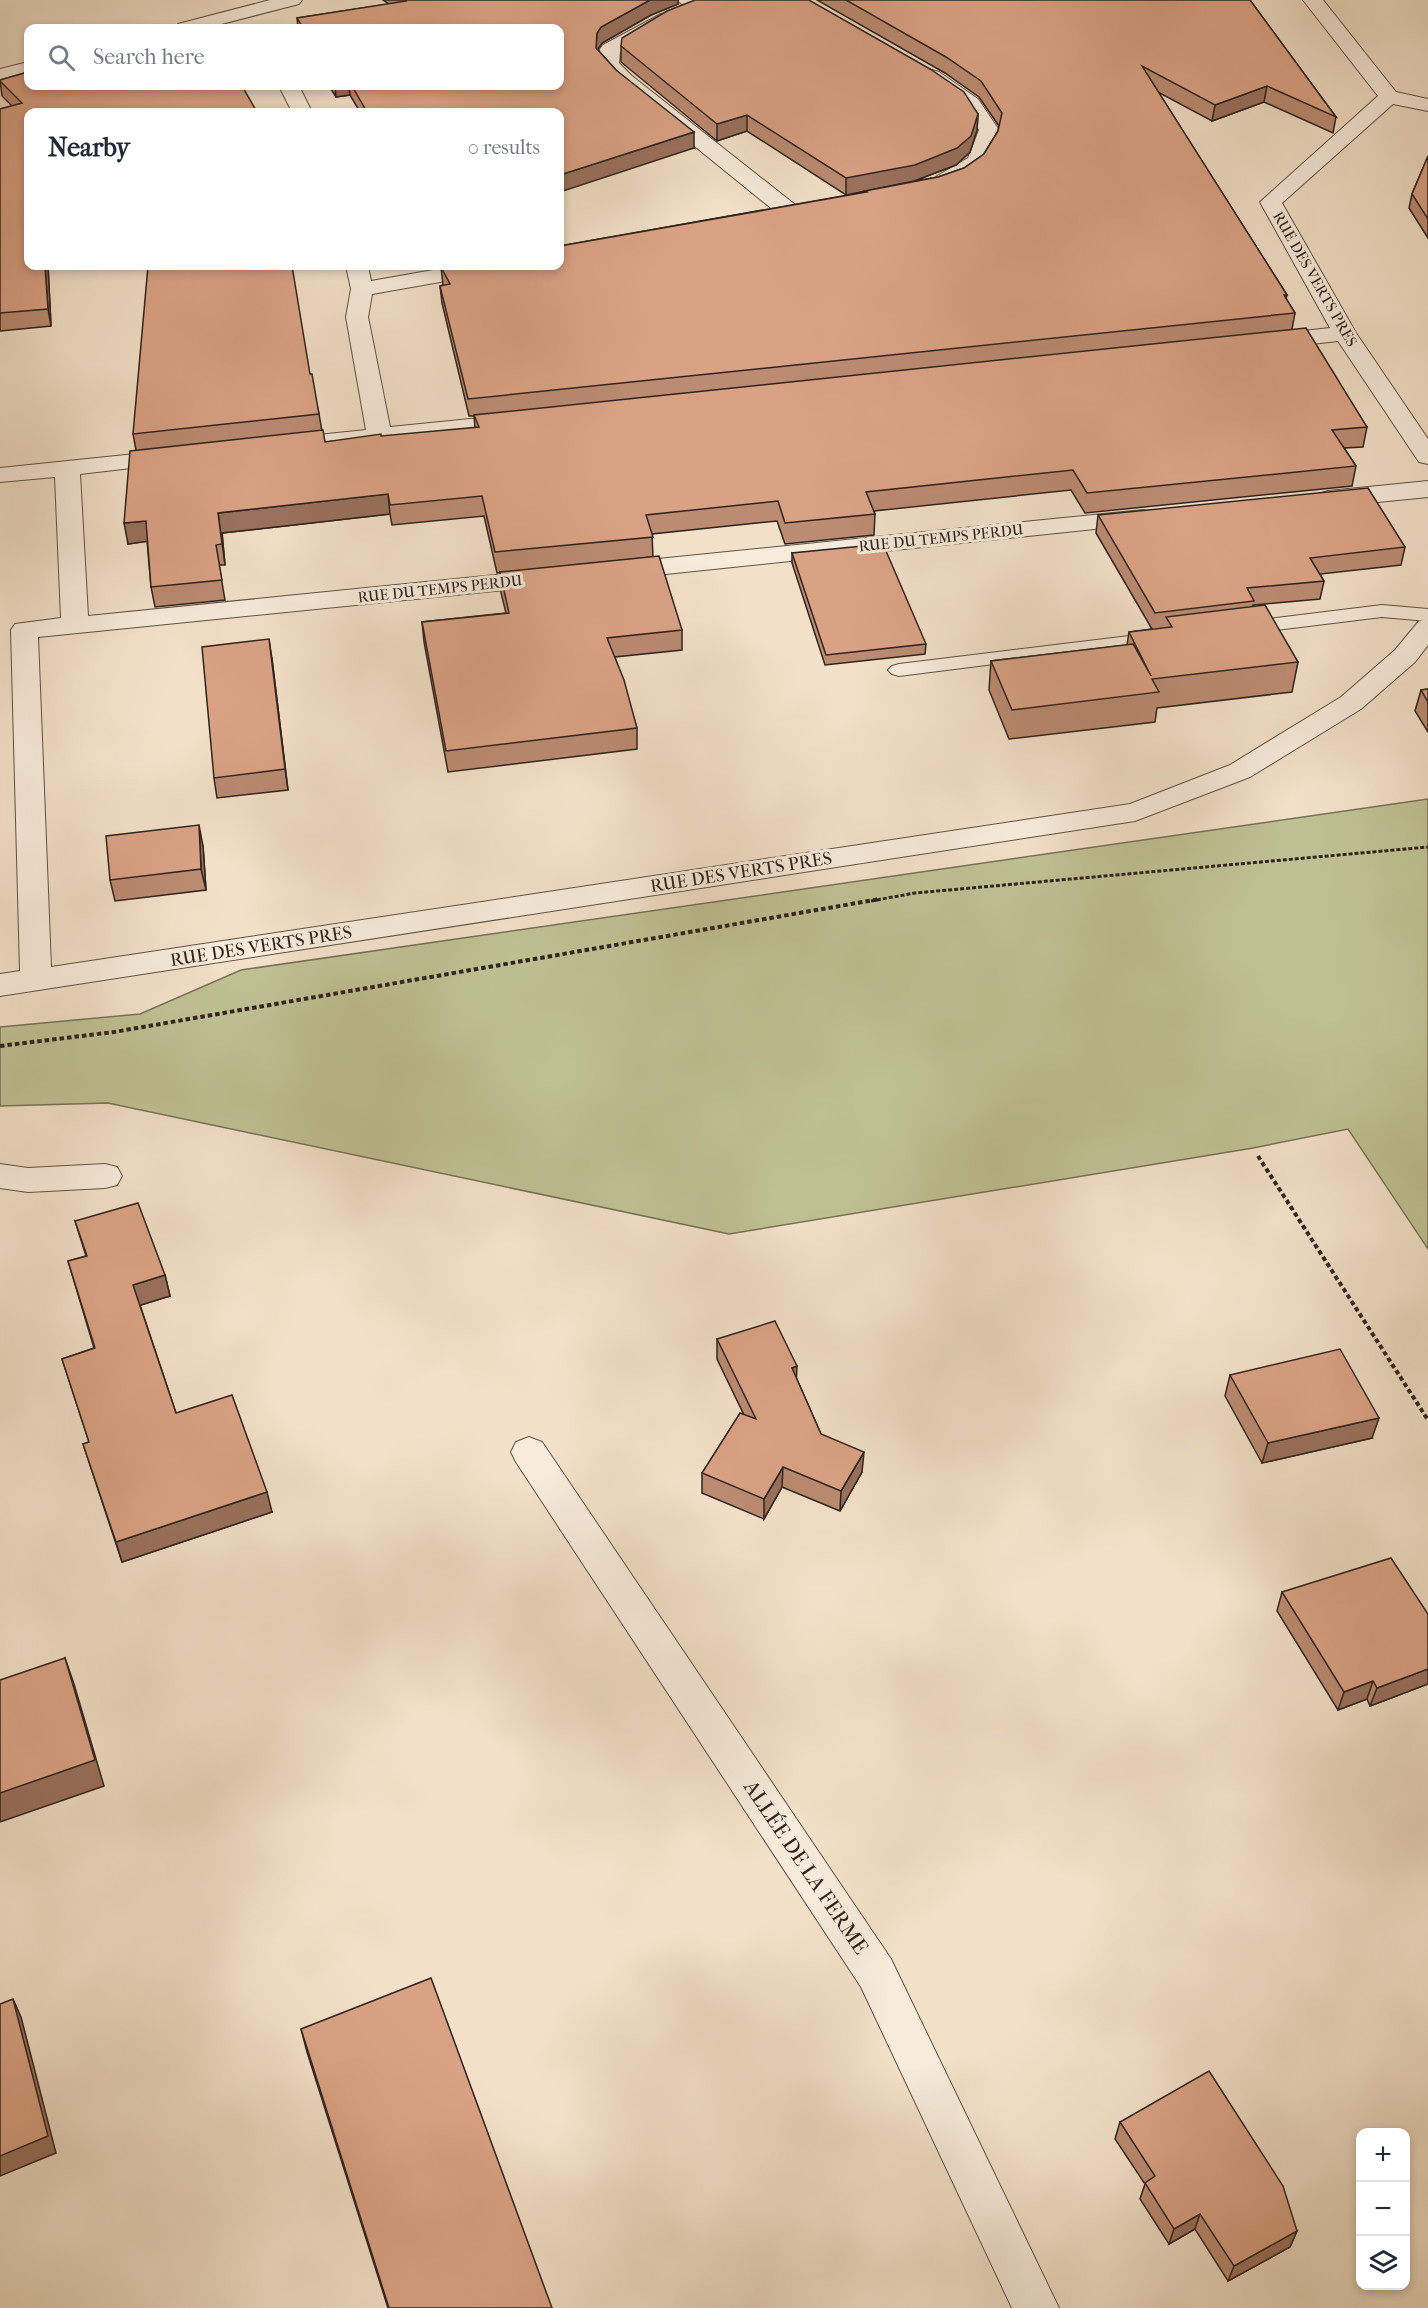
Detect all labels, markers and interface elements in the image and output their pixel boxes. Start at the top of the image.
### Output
search box [24,24,564,90]
icon: search [45,41,78,74]
text: Search here [93,44,205,70]
text: Nearby [48,132,130,163]
text: 0 results [468,136,540,159]
street label: RUE DES VERTS PRES [1269,208,1361,350]
street label: RUE DU TEMPS PERDU [858,520,1025,556]
street label: RUE DU TEMPS PERDU [357,571,524,607]
street label: RUE DES VERTS PRES [649,848,833,897]
street label: RUE DES VERTS PRES [169,922,353,971]
street label: ALLÉE DE LA FERME [738,1775,873,1959]
map controls [1356,2128,1410,2290]
button: + [1356,2128,1410,2182]
button: − [1356,2182,1410,2236]
button: layers [1356,2236,1410,2290]

